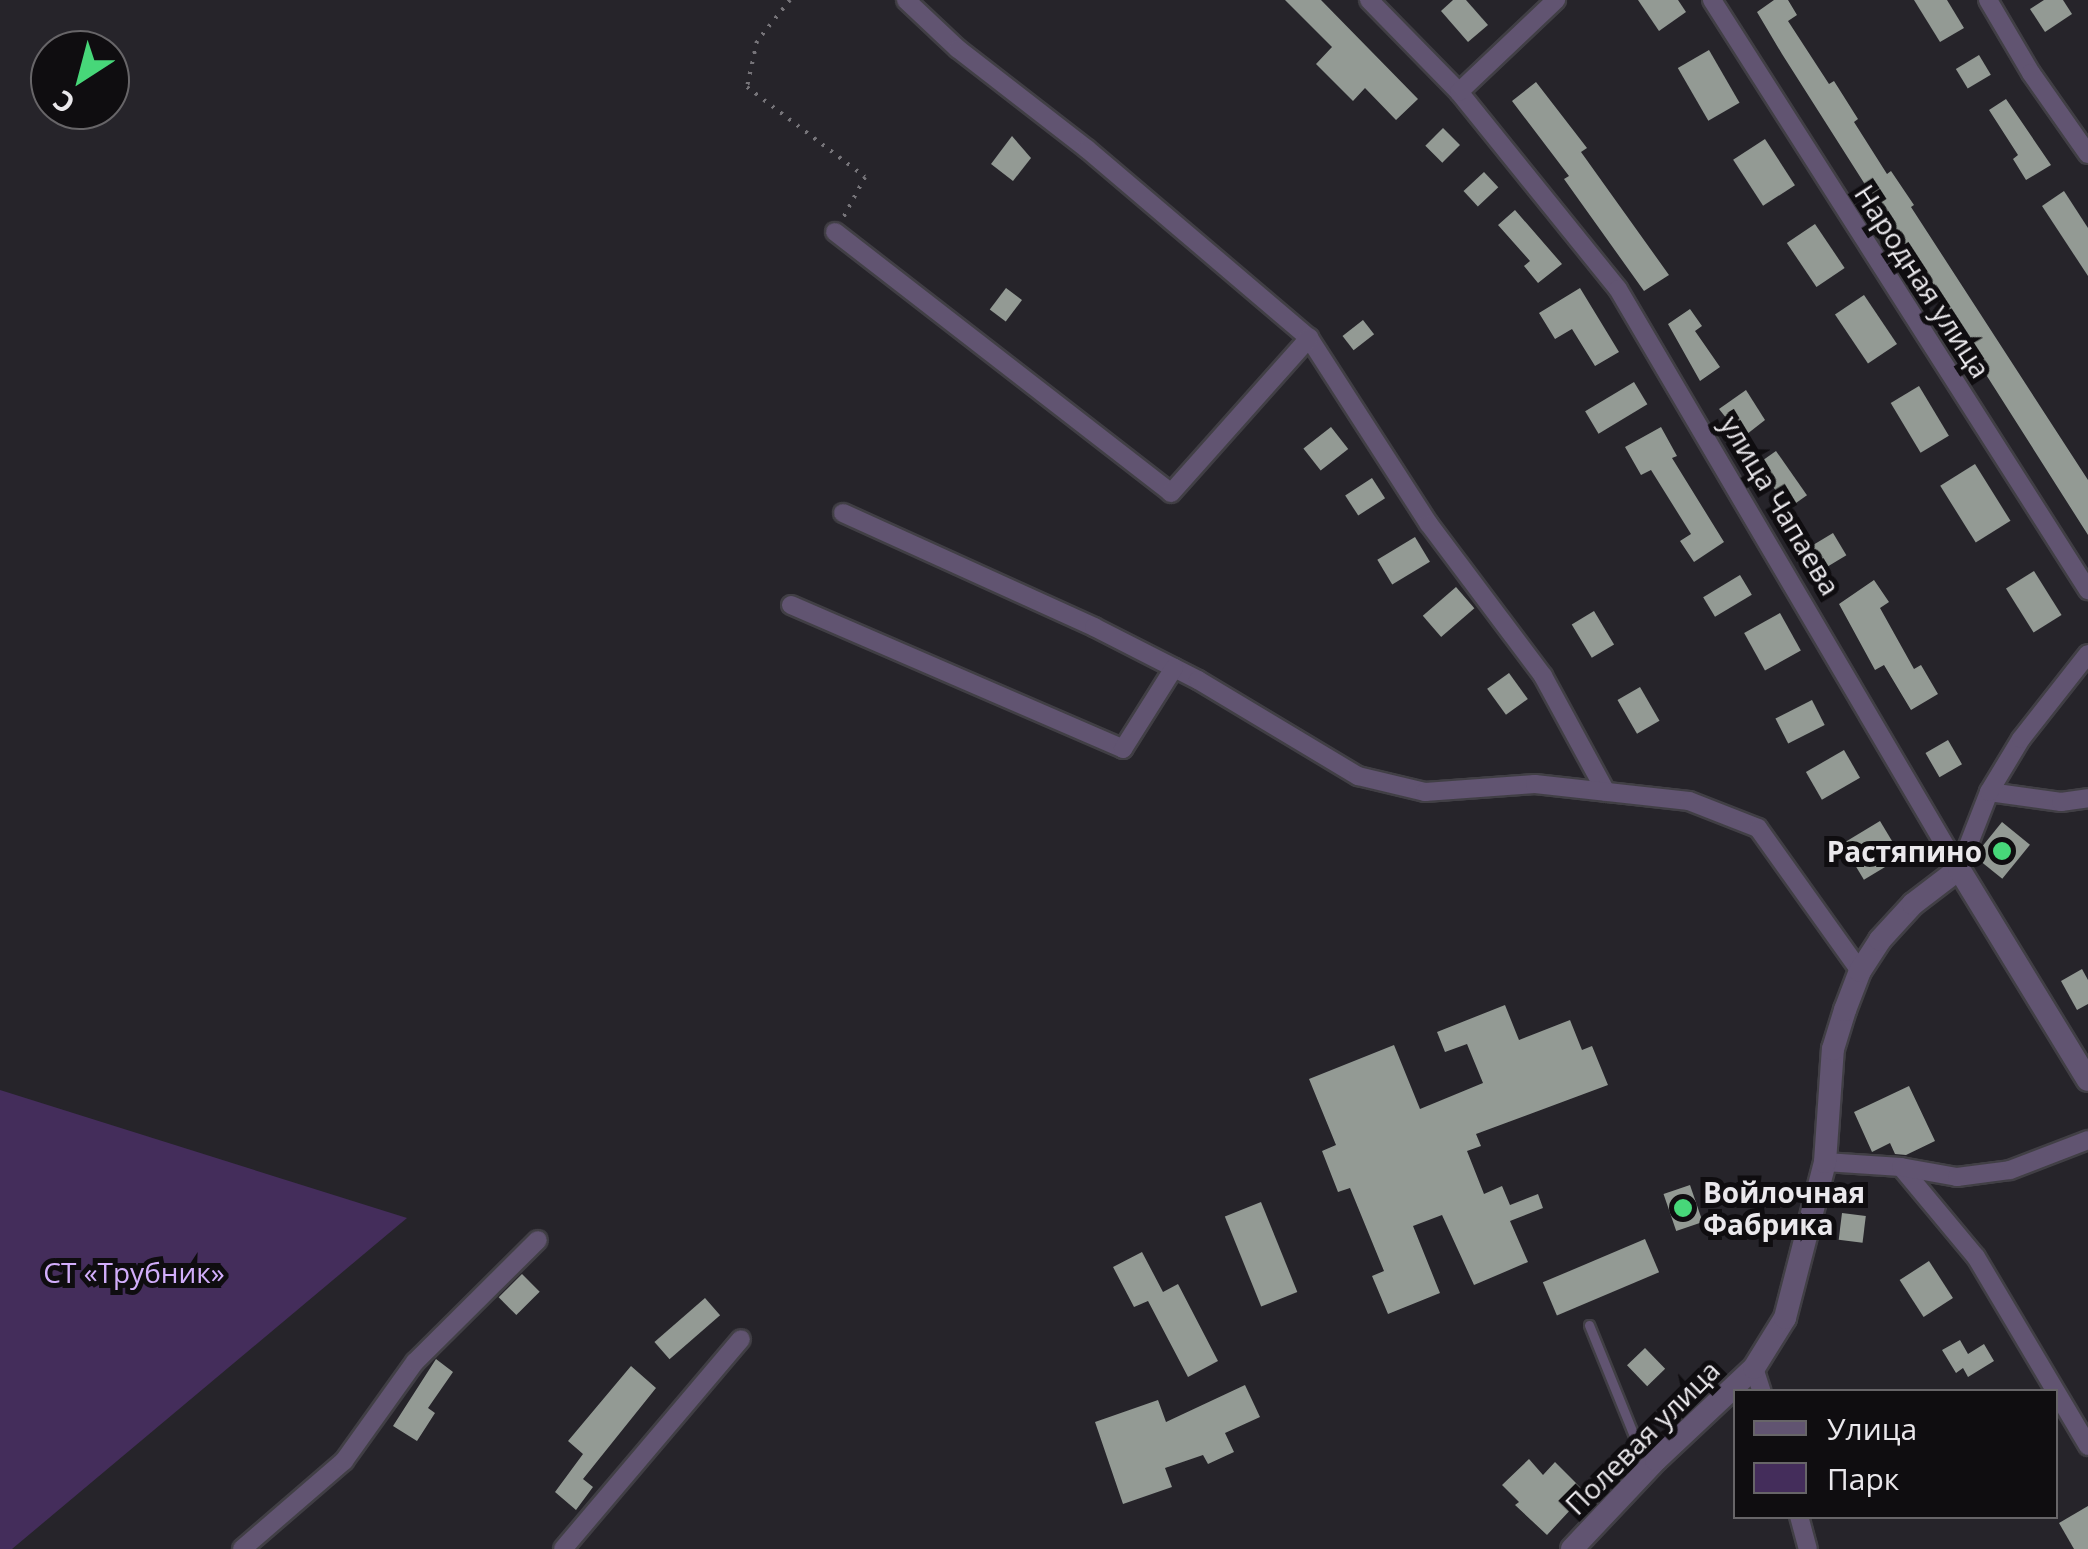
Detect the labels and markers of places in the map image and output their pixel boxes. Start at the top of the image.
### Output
place label: Растяпино [1827,834,1982,868]
marker: Растяпино [1991,840,2013,862]
place label: Войлочная Фабрика [1703,1175,1865,1241]
marker: Войлочная Фабрика [1672,1197,1694,1219]

